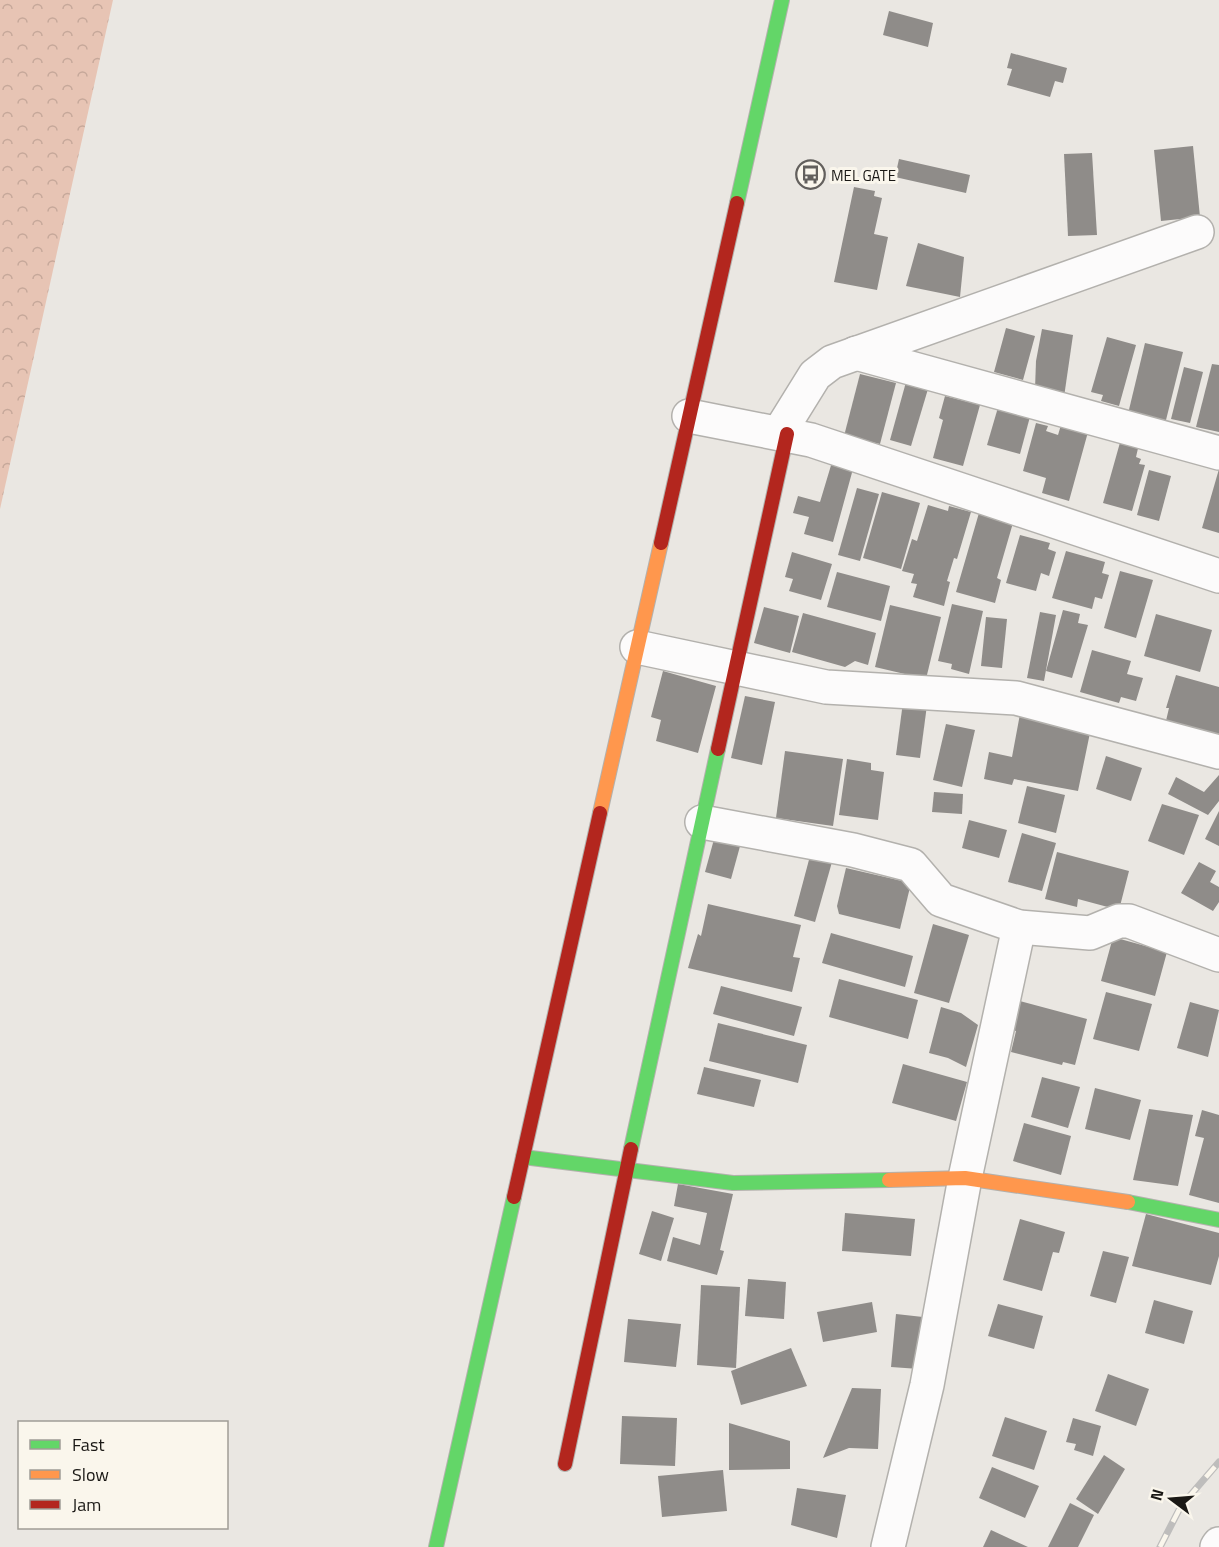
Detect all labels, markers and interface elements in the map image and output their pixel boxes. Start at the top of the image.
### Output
bus stop icon: MEL GATE [794,159,826,191]
place label: MEL GATE [831,164,896,187]
legend [18,1421,228,1529]
text: Fast [72,1431,105,1458]
text: Slow [72,1461,109,1488]
north arrow [1141,1469,1201,1529]
text: N [1144,1486,1170,1504]
text: Jam [72,1491,101,1518]

